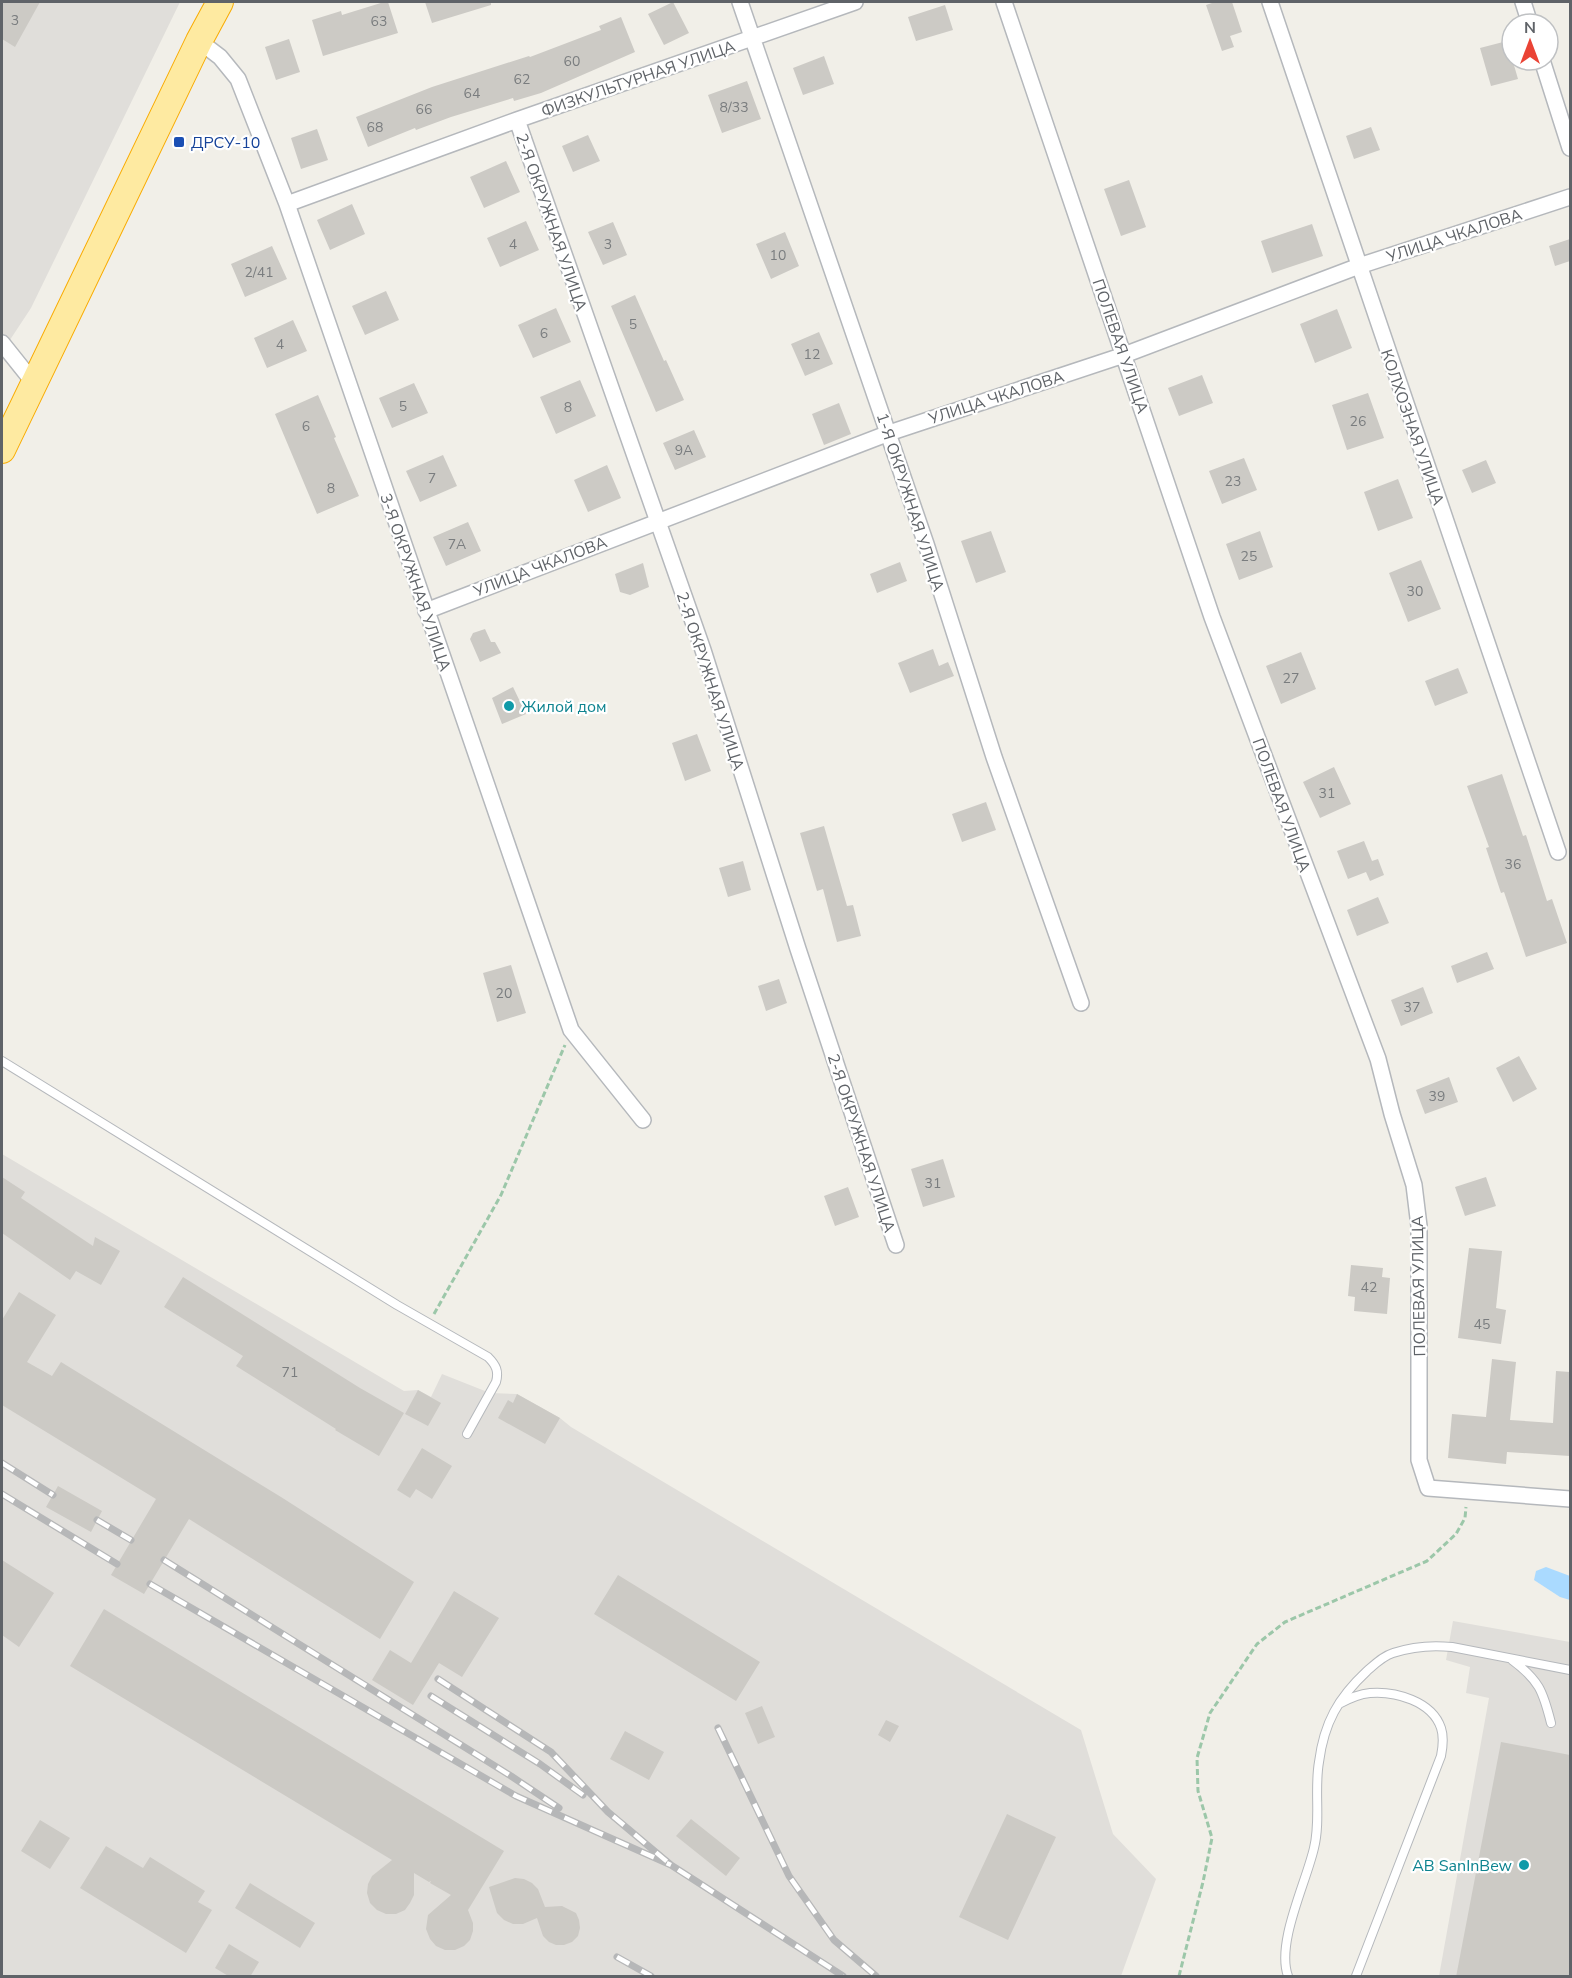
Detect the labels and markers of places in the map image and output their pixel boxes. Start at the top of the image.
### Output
place label: ДРСУ-10 [191,132,260,154]
marker: ДРСУ-10 [172,135,186,149]
place label: Жилой дом [521,696,607,718]
marker: Жилой дом [502,699,516,713]
place label: AB SanInBew [1412,1855,1513,1877]
marker: AB SanInBew [1517,1858,1531,1872]

